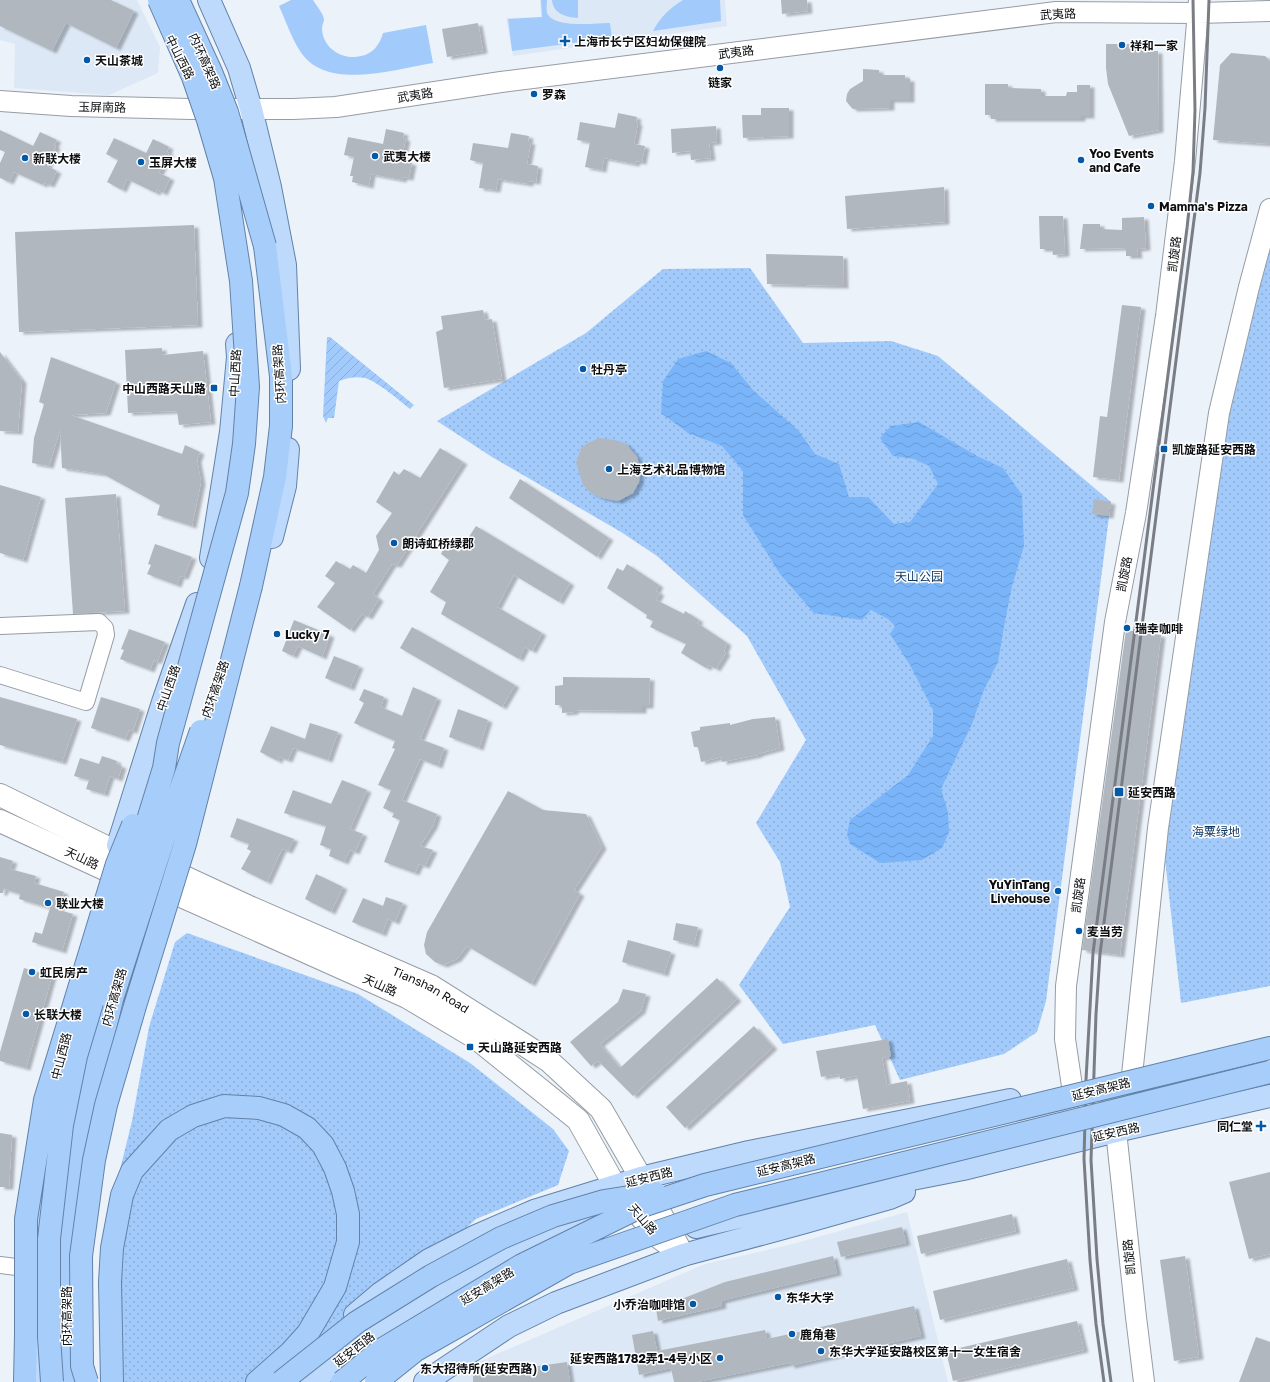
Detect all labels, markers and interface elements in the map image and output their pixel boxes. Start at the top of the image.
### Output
street label: 武夷路 [1040,6,1076,22]
street label: 内环高架路 [186,31,224,91]
street label: 中山西路 [162,32,198,82]
place label: 上海市长宁区妇幼保健院 [574,34,706,49]
marker: 上海市长宁区妇幼保健院 [559,35,571,47]
place label: 祥和一家 [1130,38,1178,53]
marker: 祥和一家 [1117,40,1127,50]
street label: 武夷路 [717,42,755,62]
place label: 天山茶城 [95,53,143,68]
marker: 天山茶城 [82,55,92,65]
marker: 链家 [715,63,725,73]
place label: 链家 [708,75,732,90]
street label: 武夷路 [396,85,434,105]
place label: 罗森 [542,87,566,102]
marker: 罗森 [529,89,539,99]
street label: 玉屏南路 [78,99,126,115]
place label: Yoo Events and Cafe [1089,146,1154,175]
place label: 武夷大楼 [383,149,431,164]
place label: 新联大楼 [33,151,81,166]
marker: 武夷大楼 [370,151,380,161]
marker: 新联大楼 [20,153,30,163]
place label: 玉屏大楼 [149,155,197,170]
marker: Yoo Events and Cafe [1076,155,1086,165]
marker: 玉屏大楼 [136,157,146,167]
place label: Mamma's Pizza [1159,199,1248,214]
marker: Mamma's Pizza [1146,201,1156,211]
street label: 凯旋路 [1164,235,1184,273]
street label: 内环高架路 [269,344,289,404]
street label: 中山西路 [226,349,244,397]
place label: 牡丹亭 [591,362,627,377]
marker: 牡丹亭 [578,364,588,374]
place label: 中山西路天山路 [122,381,206,396]
marker: 中山西路天山路 [209,383,219,393]
place label: 凯旋路延安西路 [1172,442,1256,457]
marker: 凯旋路延安西路 [1159,444,1169,454]
place label: 上海艺术礼品博物馆 [617,462,725,477]
marker: 上海艺术礼品博物馆 [604,464,614,474]
place label: 朗诗虹桥绿郡 [402,536,474,551]
marker: 朗诗虹桥绿郡 [389,538,399,548]
street label: 凯旋路 [1113,555,1135,593]
park label: 天山公园 [895,569,943,584]
place label: 瑞幸咖啡 [1135,621,1183,636]
marker: 瑞幸咖啡 [1122,623,1132,633]
place label: Lucky 7 [285,627,330,642]
marker: Lucky 7 [272,629,282,639]
street label: 内环高架路 [198,658,232,720]
street label: 中山西路 [153,663,183,713]
place label: 延安西路 [1128,785,1176,800]
marker: 延安西路 [1113,786,1125,798]
park label: 海粟绿地 [1192,824,1240,839]
street label: 天山路 [63,844,101,872]
street label: 凯旋路 [1068,876,1088,914]
place label: YuYinTang Livehouse [989,877,1050,906]
marker: YuYinTang Livehouse [1053,886,1063,896]
place label: 联业大楼 [56,896,104,911]
marker: 联业大楼 [43,898,53,908]
place label: 麦当劳 [1087,924,1123,939]
marker: 麦当劳 [1074,926,1084,936]
street label: Tianshan Road [390,963,472,1016]
place label: 虹民房产 [40,965,88,980]
street label: 内环高架路 [99,966,129,1028]
marker: 虹民房产 [27,967,37,977]
street label: 天山路 [360,971,400,999]
place label: 长联大楼 [34,1007,82,1022]
marker: 长联大楼 [21,1009,31,1019]
street label: 中山西路 [48,1031,74,1081]
place label: 天山路延安西路 [478,1040,562,1055]
marker: 天山路延安西路 [465,1042,475,1052]
street label: 延安高架路 [1070,1074,1132,1104]
street label: 延安西路 [1091,1119,1141,1145]
place label: 同仁堂 [1217,1119,1253,1134]
marker: 同仁堂 [1256,1121,1266,1131]
street label: 延安高架路 [755,1150,817,1180]
street label: 延安西路 [624,1164,674,1190]
street label: 天山路 [626,1200,660,1238]
street label: 凯旋路 [1120,1238,1138,1276]
street label: 延安高架路 [457,1264,517,1308]
street label: 内环高架路 [59,1286,74,1346]
place label: 东华大学 [786,1290,834,1305]
marker: 东华大学 [773,1292,783,1302]
place label: 小乔治咖啡馆 [613,1297,685,1312]
marker: 小乔治咖啡馆 [688,1299,698,1309]
place label: 鹿角巷 [800,1327,836,1342]
street label: 延安西路 [330,1328,378,1370]
marker: 鹿角巷 [787,1329,797,1339]
place label: 东华大学延安路校区第十一女生宿舍 [829,1344,1021,1359]
marker: 东华大学延安路校区第十一女生宿舍 [816,1346,826,1356]
place label: 延安西路1782弄1-4号小区 [570,1351,712,1366]
marker: 延安西路1782弄1-4号小区 [715,1353,725,1363]
place label: 东大招待所(延安西路) [420,1361,537,1376]
marker: 东大招待所(延安西路) [540,1363,550,1373]

